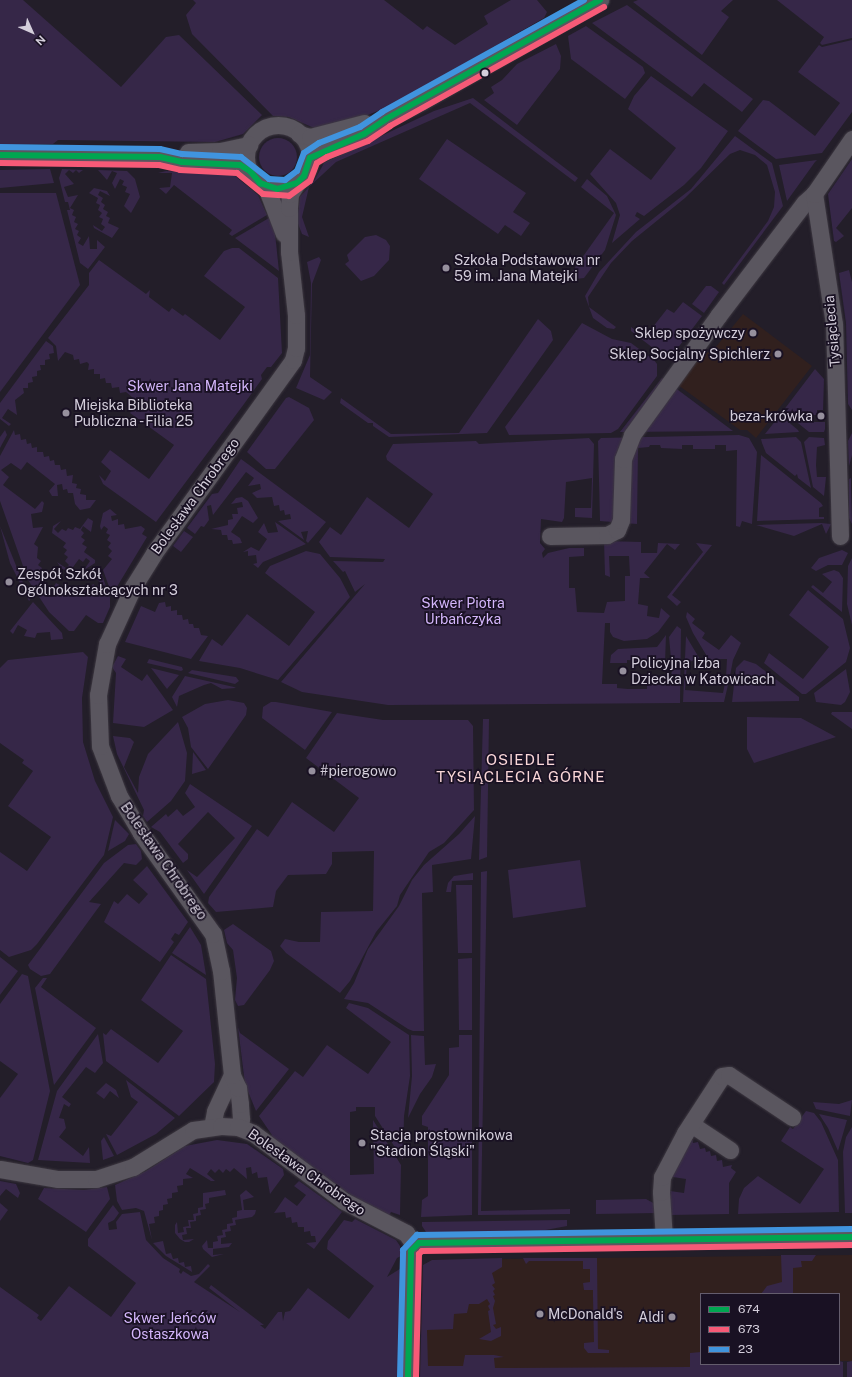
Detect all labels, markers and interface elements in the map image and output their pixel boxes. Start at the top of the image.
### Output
north arrow [12,12,52,52]
text: N [33,33,48,48]
unlabelled marker [480,68,490,78]
place label: Szkoła Podstawowa nr 59 im. Jana Matejki [454,252,600,284]
marker: Szkoła Podstawowa nr 59 im. Jana Matejki [441,263,451,273]
street label: Tysiąclecia [821,295,843,367]
place label: Sklep spożywczy [634,325,745,341]
marker: Sklep spożywczy [748,328,758,338]
place label: Sklep Socjalny Spichlerz [609,346,770,362]
marker: Sklep Socjalny Spichlerz [773,349,783,359]
park label: Skwer Jana Matejki [127,378,253,394]
place label: Miejska Biblioteka Publiczna - Filia 25 [74,397,197,430]
marker: Miejska Biblioteka Publiczna - Filia 25 [61,408,71,418]
place label: beza-krówka [730,408,813,424]
marker: beza-krówka [816,411,826,421]
street label: Bolesława Chrobrego [147,435,243,557]
place label: Zespół Szkół Ogólnokształcących nr 3 [17,566,178,598]
marker: Zespół Szkół Ogólnokształcących nr 3 [4,577,14,587]
park label: Skwer Piotra Urbańczyka [421,595,505,628]
place label: Policyjna Izba Dziecka w Katowicach [631,655,775,688]
marker: Policyjna Izba Dziecka w Katowicach [618,666,628,676]
district label: OSIEDLE TYSIĄCLECIA GÓRNE [436,750,606,785]
place label: #pierogowo [320,763,396,779]
marker: #pierogowo [307,766,317,776]
street label: Bolesława Chrobrego [117,799,211,923]
street label: Bolesława Chrobrego [245,1125,369,1219]
place label: Stacja prostownikowa "Stadion Śląski" [370,1127,513,1160]
marker: Stacja prostownikowa "Stadion Śląski" [357,1138,367,1148]
legend [700,1293,840,1365]
text: 674 [738,1302,760,1316]
place label: McDonald's [548,1306,623,1322]
marker: McDonald's [535,1309,545,1319]
place label: Aldi [638,1309,664,1325]
park label: Skwer Jeńców Ostaszkowa [124,1310,216,1342]
marker: Aldi [667,1312,677,1322]
text: 673 [738,1322,760,1336]
text: 23 [738,1342,753,1356]

